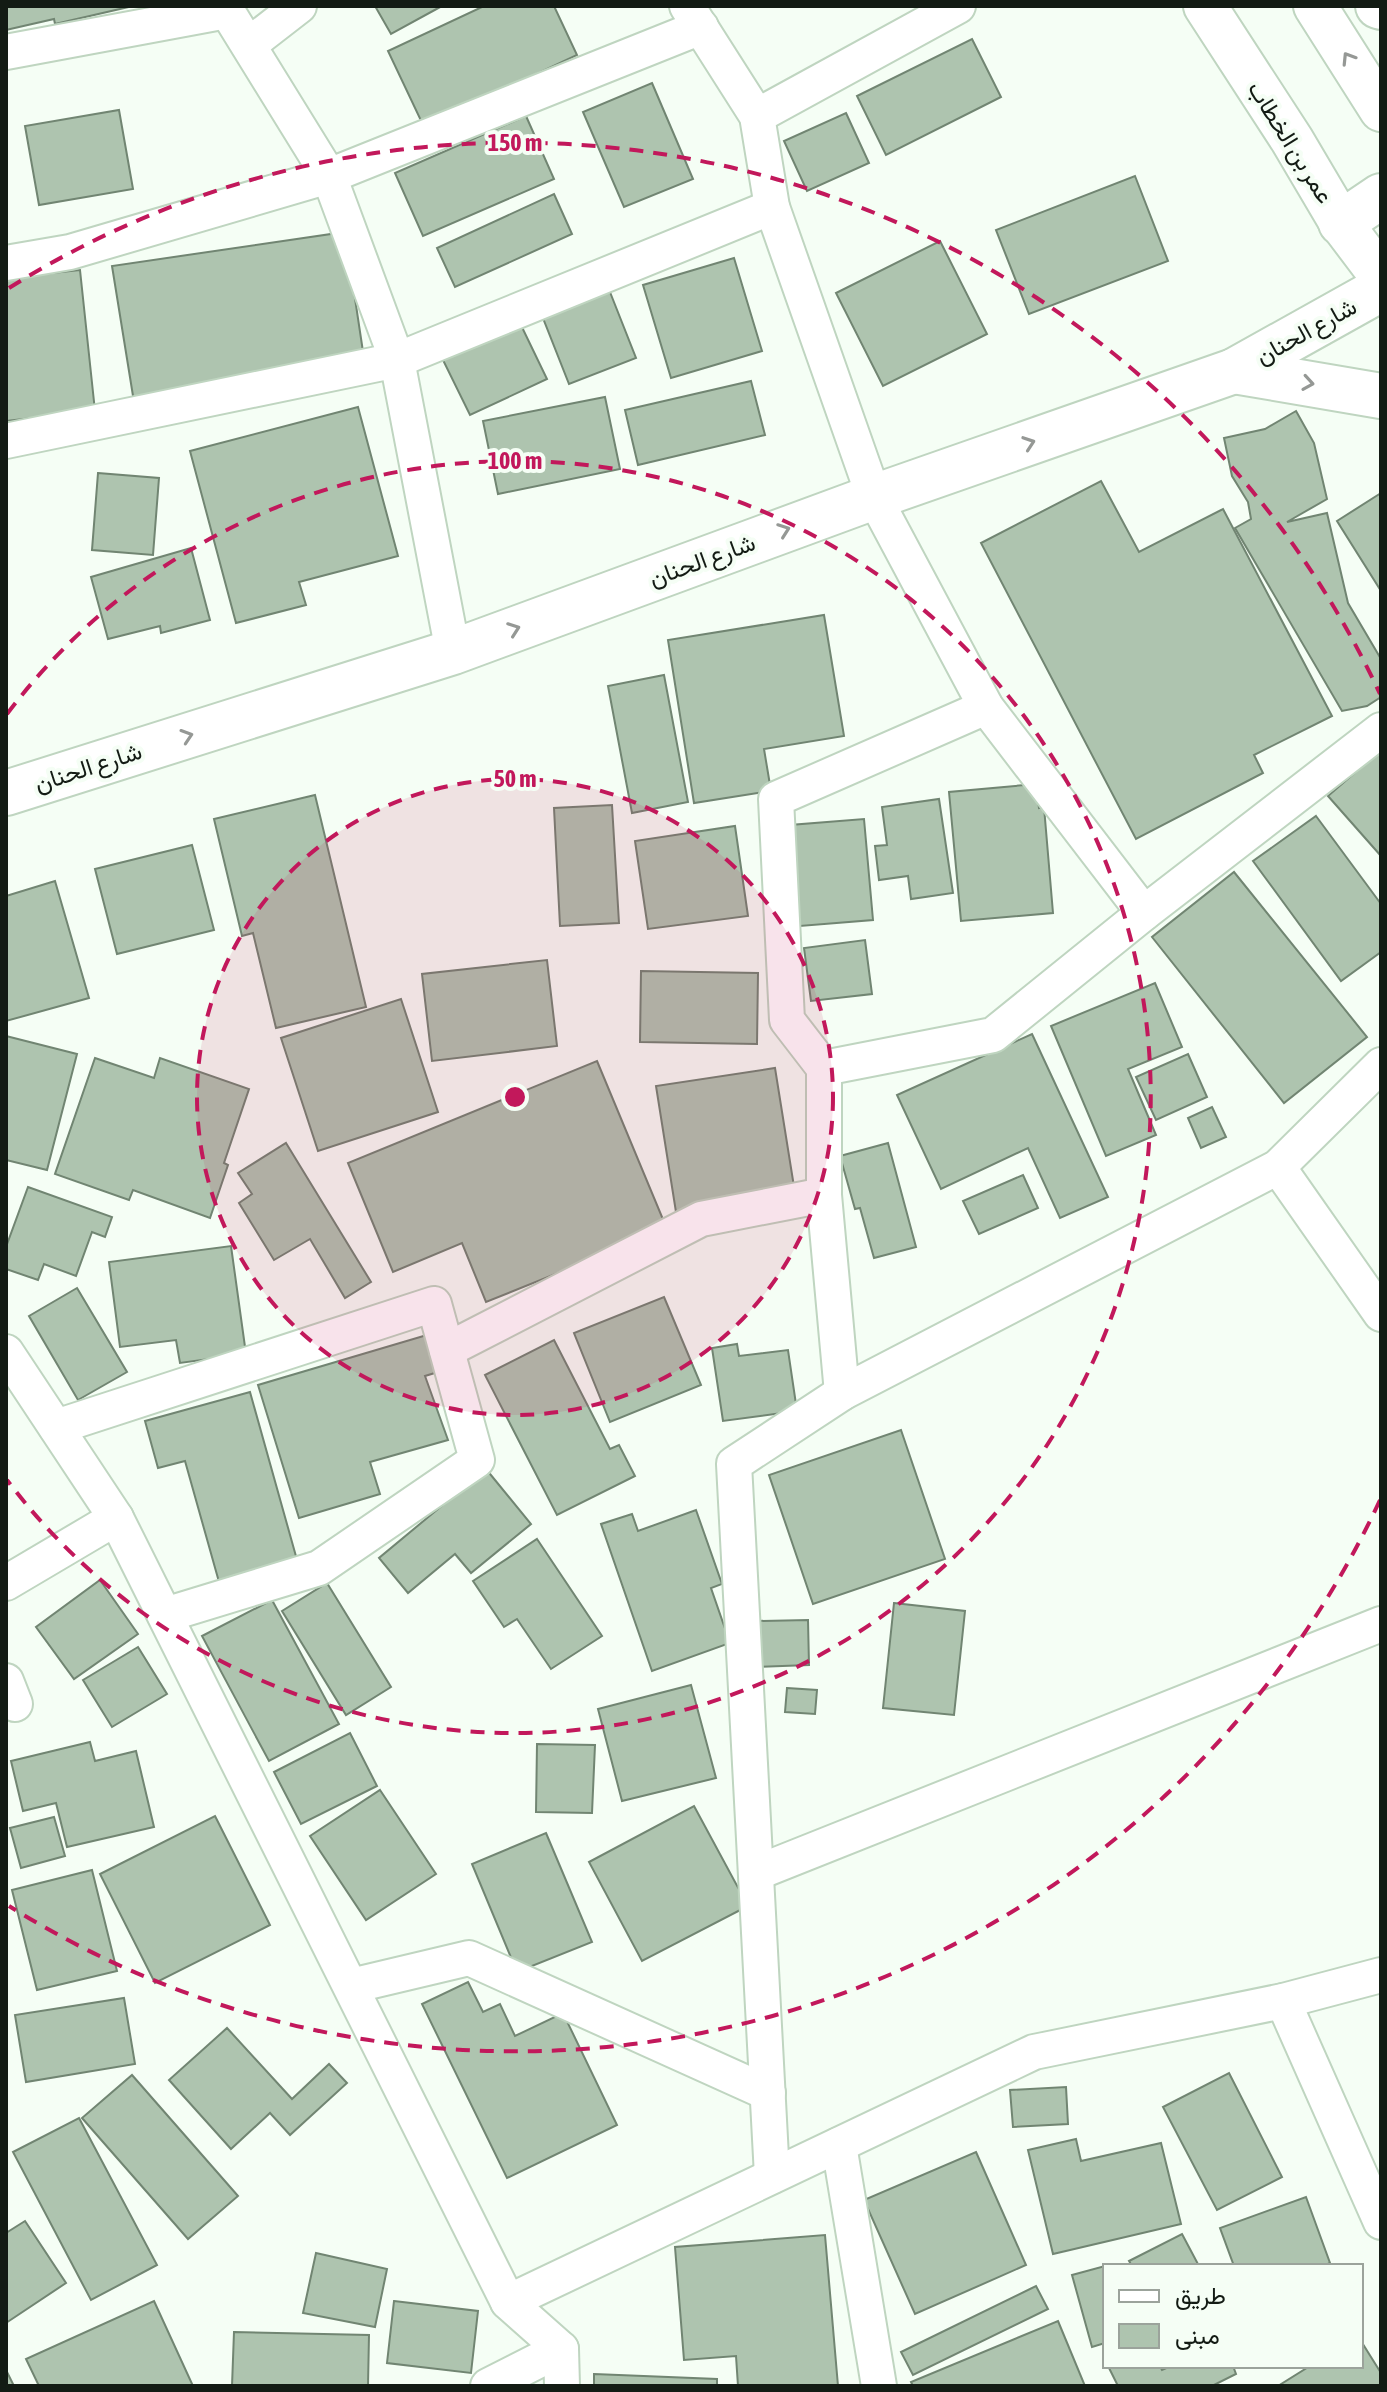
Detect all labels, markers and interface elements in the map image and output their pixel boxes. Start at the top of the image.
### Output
one-way arrow [1343,52,1358,67]
street label: عمر بن الخطاب [1241,76,1339,209]
text: 150 m [488,129,542,156]
street label: شارع الحنان [1251,292,1363,372]
one-way arrow [1301,374,1314,391]
one-way arrow [1022,436,1036,452]
text: 100 m [488,447,542,474]
one-way arrow [777,523,791,540]
street label: شارع الحنان [645,528,760,594]
one-way arrow [506,622,520,639]
one-way arrow [180,729,193,745]
street label: شارع الحنان [31,737,146,800]
text: 50 m [493,765,537,792]
centre of rings [501,1083,529,1111]
legend [1103,2264,1363,2368]
text: طريق [1175,2282,1226,2311]
text: مبنى [1175,2322,1220,2350]

